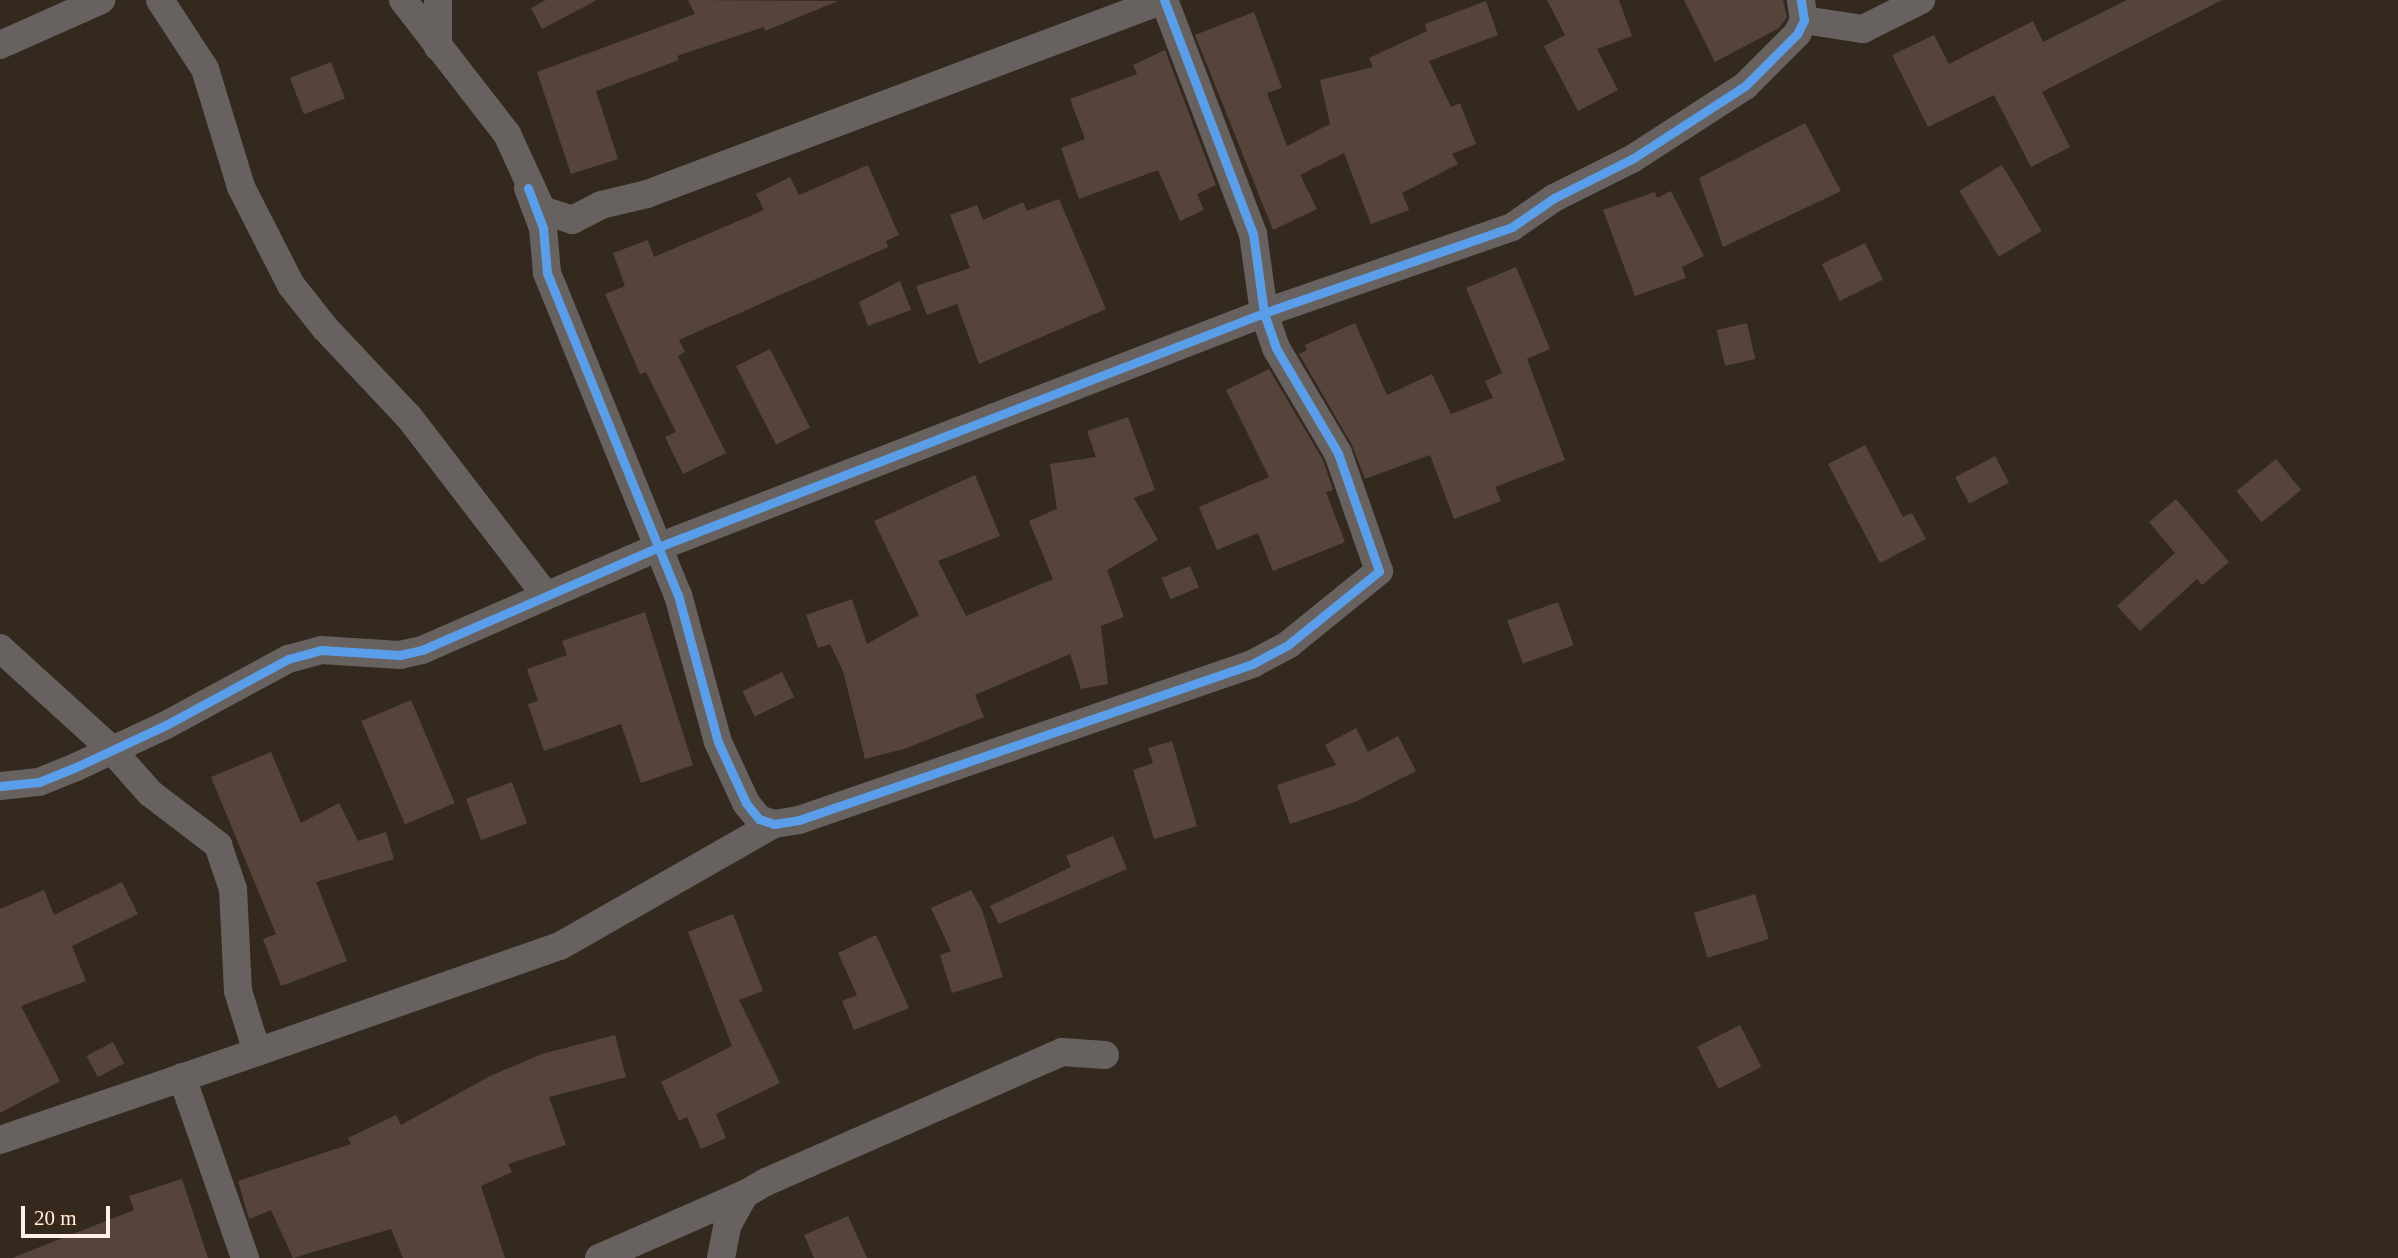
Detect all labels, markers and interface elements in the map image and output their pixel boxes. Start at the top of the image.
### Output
scale bar [24,1192,114,1236]
text: 20 m [34,1206,77,1230]

